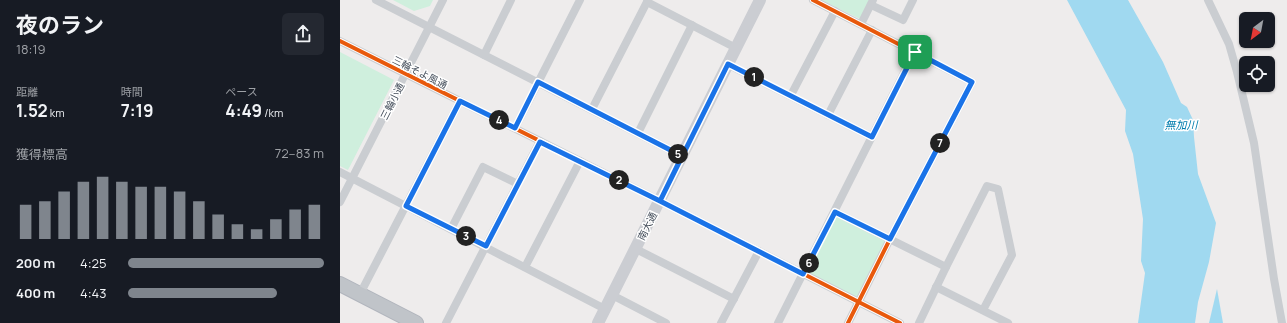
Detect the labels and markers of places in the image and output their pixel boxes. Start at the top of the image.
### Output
pin [898,35,932,69]
pin: 1 [744,67,764,87]
pin: 4 [489,110,509,130]
pin: 7 [930,133,950,153]
pin: 5 [668,144,688,164]
pin: 2 [609,170,629,190]
pin: 3 [456,226,476,246]
pin: 6 [799,253,819,273]

